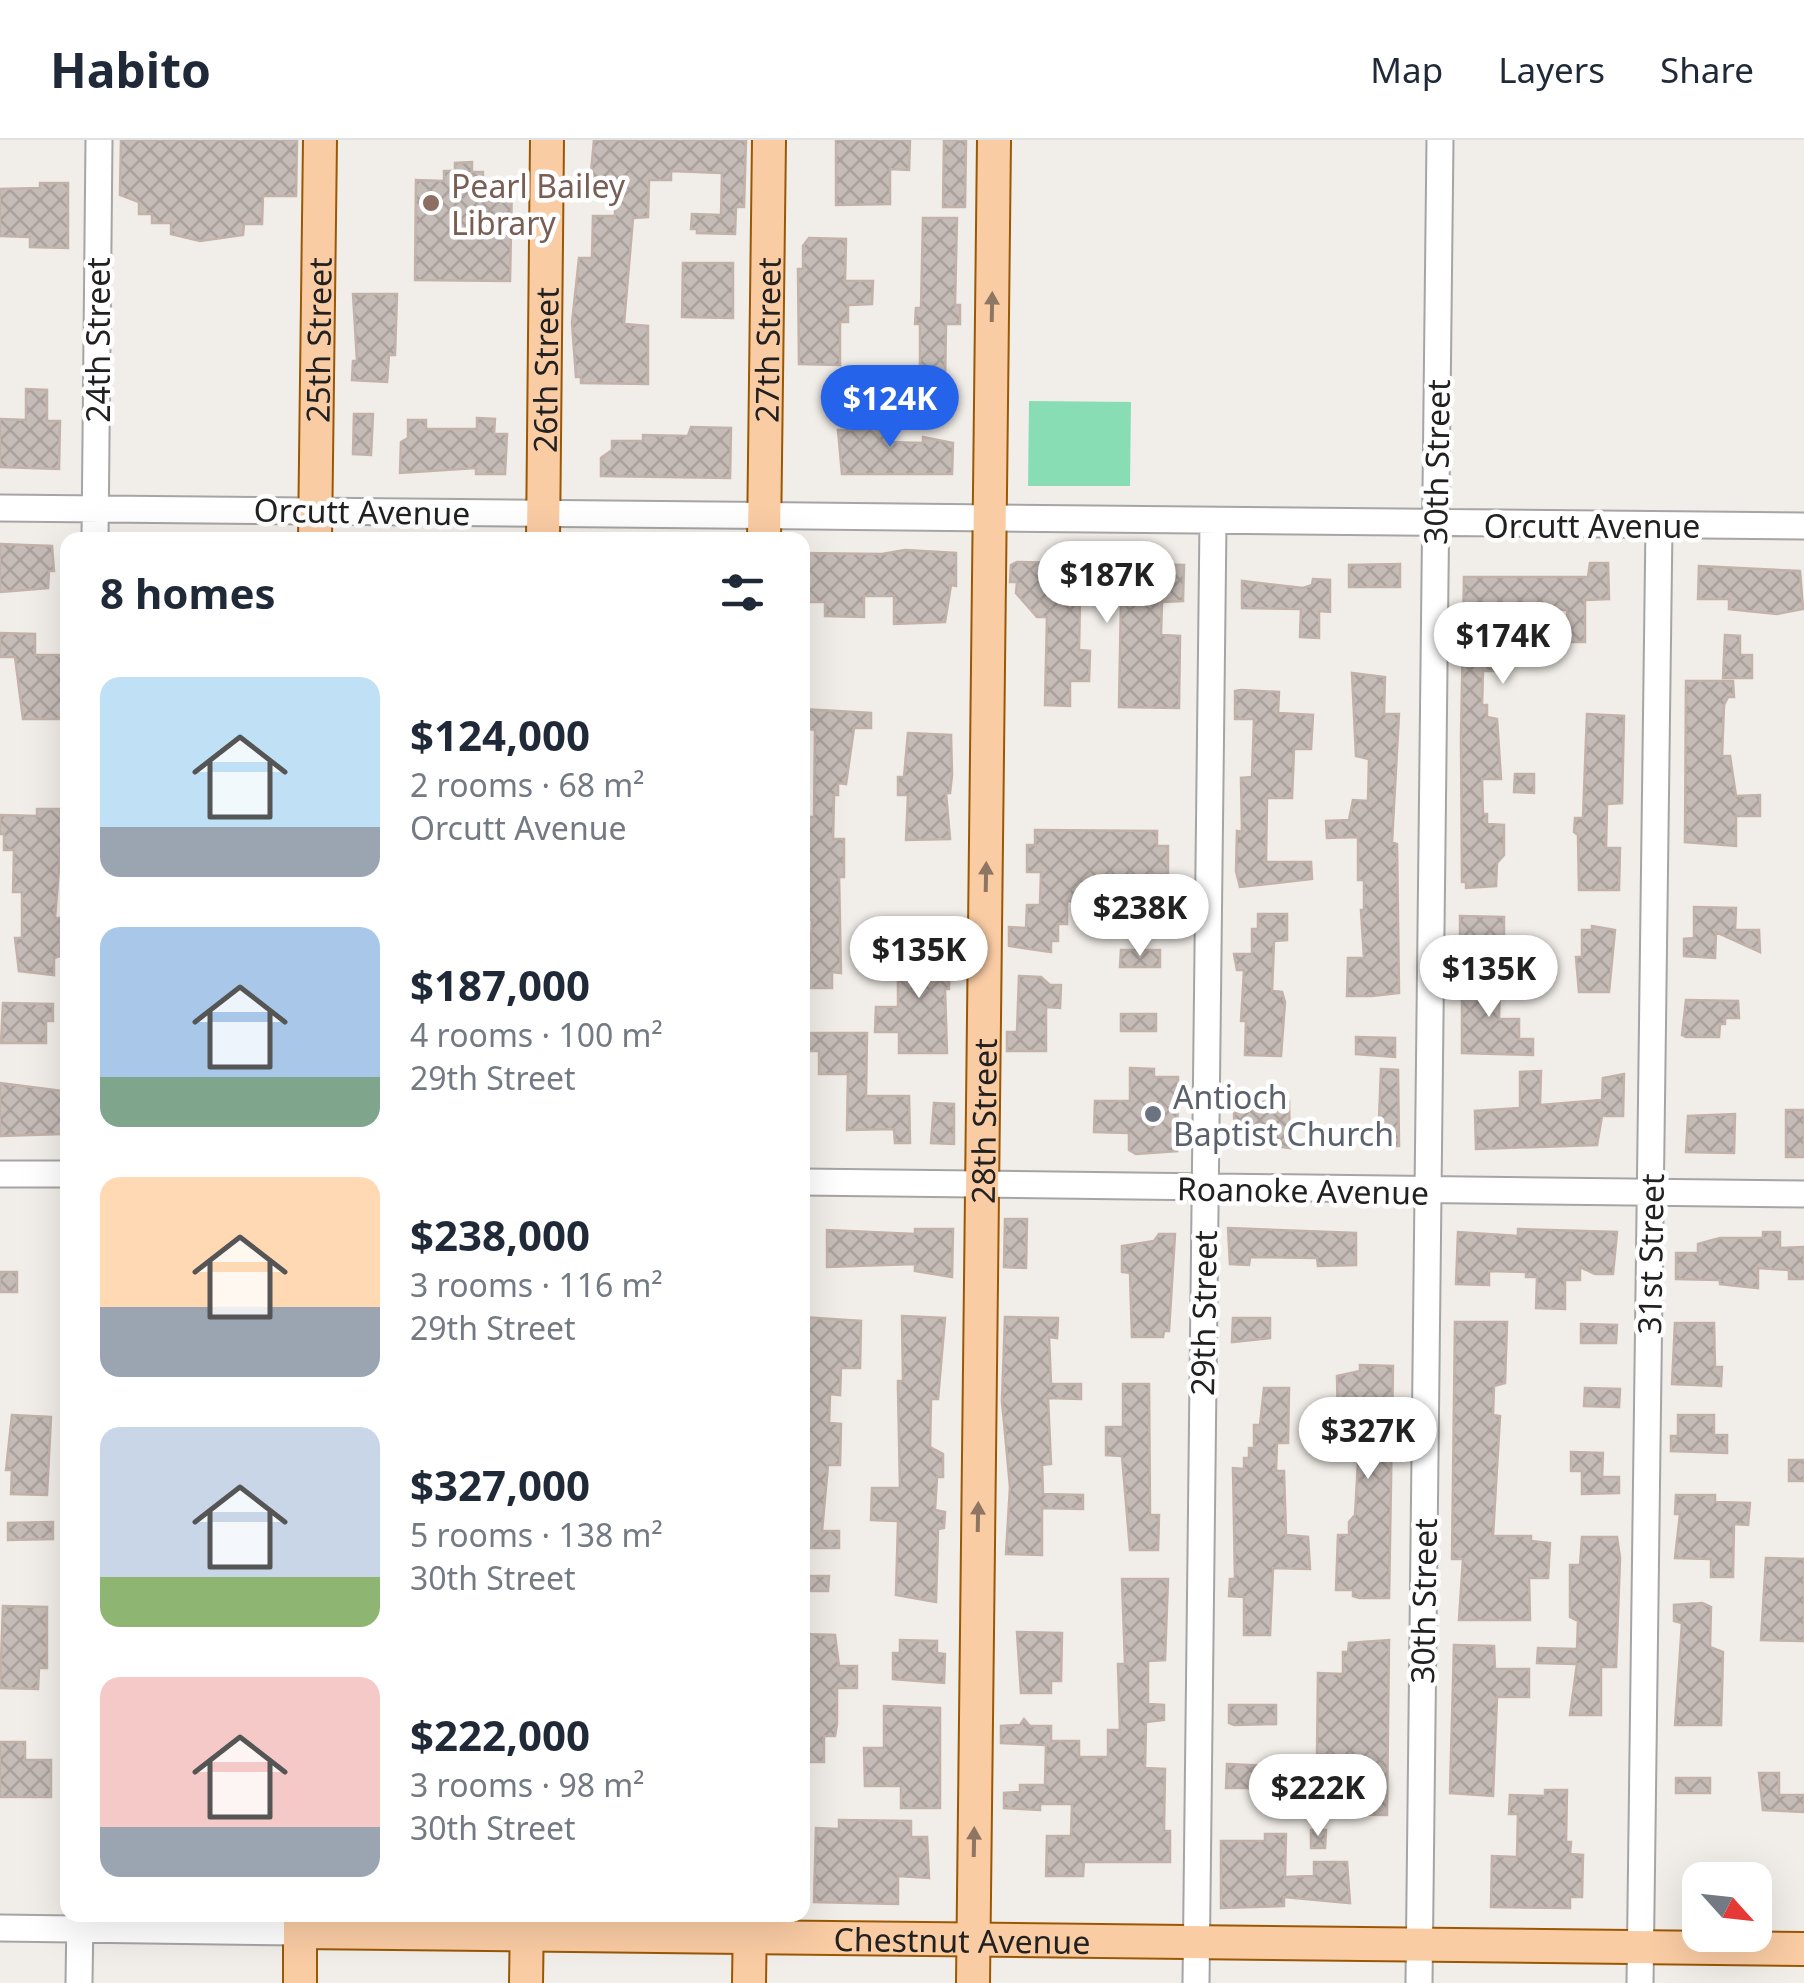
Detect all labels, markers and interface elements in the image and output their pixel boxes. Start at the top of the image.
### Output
text: Habito [50,37,211,102]
text: Map [1370,46,1443,93]
text: Layers [1498,46,1605,93]
text: Share [1660,46,1754,93]
place label: Pearl Bailey Library [451,164,626,244]
marker: Pearl Bailey Library [420,192,442,214]
street label: 24th Street [76,257,119,423]
street label: 25th Street [295,257,340,423]
street label: 27th Street [744,257,789,423]
street label: 26th Street [522,287,567,453]
one-way arrow [984,291,1000,323]
pin: $124K [820,365,960,450]
text: $124K [843,376,937,419]
street label: 30th Street [1413,379,1459,545]
street label: Orcutt Avenue [253,488,471,534]
street label: Orcutt Avenue [1484,504,1700,547]
pin: $187K [1037,541,1177,626]
text: $187K [1060,552,1154,595]
text: 8 homes [100,564,276,621]
icon: filters [715,565,770,620]
pin: $174K [1433,602,1573,687]
text: $174K [1456,613,1550,656]
text: $124,000 [410,706,590,763]
icon: home [180,717,300,837]
text: 2 rooms · 68 m² [410,763,644,806]
text: Orcutt Avenue [410,806,626,849]
one-way arrow [978,860,994,892]
pin: $238K [1070,874,1210,959]
text: $238K [1093,885,1187,928]
pin: $135K [849,916,989,1001]
text: $135K [872,927,966,970]
pin: $135K [1419,935,1559,1020]
text: $135K [1442,946,1536,989]
text: $187,000 [410,956,590,1013]
icon: home [180,967,300,1087]
text: 4 rooms · 100 m² [410,1013,663,1056]
street label: 28th Street [960,1038,1005,1204]
text: 29th Street [410,1056,576,1099]
place label: Antioch Baptist Church [1173,1075,1394,1155]
marker: Antioch Baptist Church [1142,1103,1164,1125]
street label: Roanoke Avenue [1177,1166,1429,1214]
street label: 31st Street [1627,1173,1673,1335]
text: $238,000 [410,1206,590,1263]
icon: home [180,1217,300,1337]
street label: 29th Street [1180,1230,1226,1396]
text: 3 rooms · 116 m² [410,1263,663,1306]
text: 29th Street [410,1306,576,1349]
pin: $327K [1298,1397,1438,1482]
text: $327K [1321,1408,1415,1451]
text: $327,000 [410,1456,590,1513]
icon: home [180,1467,300,1587]
one-way arrow [970,1500,986,1532]
text: 5 rooms · 138 m² [410,1513,663,1556]
street label: 30th Street [1400,1518,1446,1684]
text: 30th Street [410,1556,576,1599]
text: $222,000 [410,1706,590,1763]
icon: home [180,1717,300,1837]
pin: $222K [1248,1754,1388,1839]
text: 3 rooms · 98 m² [410,1763,644,1806]
text: $222K [1271,1765,1365,1808]
text: 30th Street [410,1806,576,1849]
one-way arrow [967,1825,983,1857]
north arrow [1682,1862,1772,1952]
map controls [1682,1862,1772,1952]
street label: Chestnut Avenue [833,1917,1091,1962]

